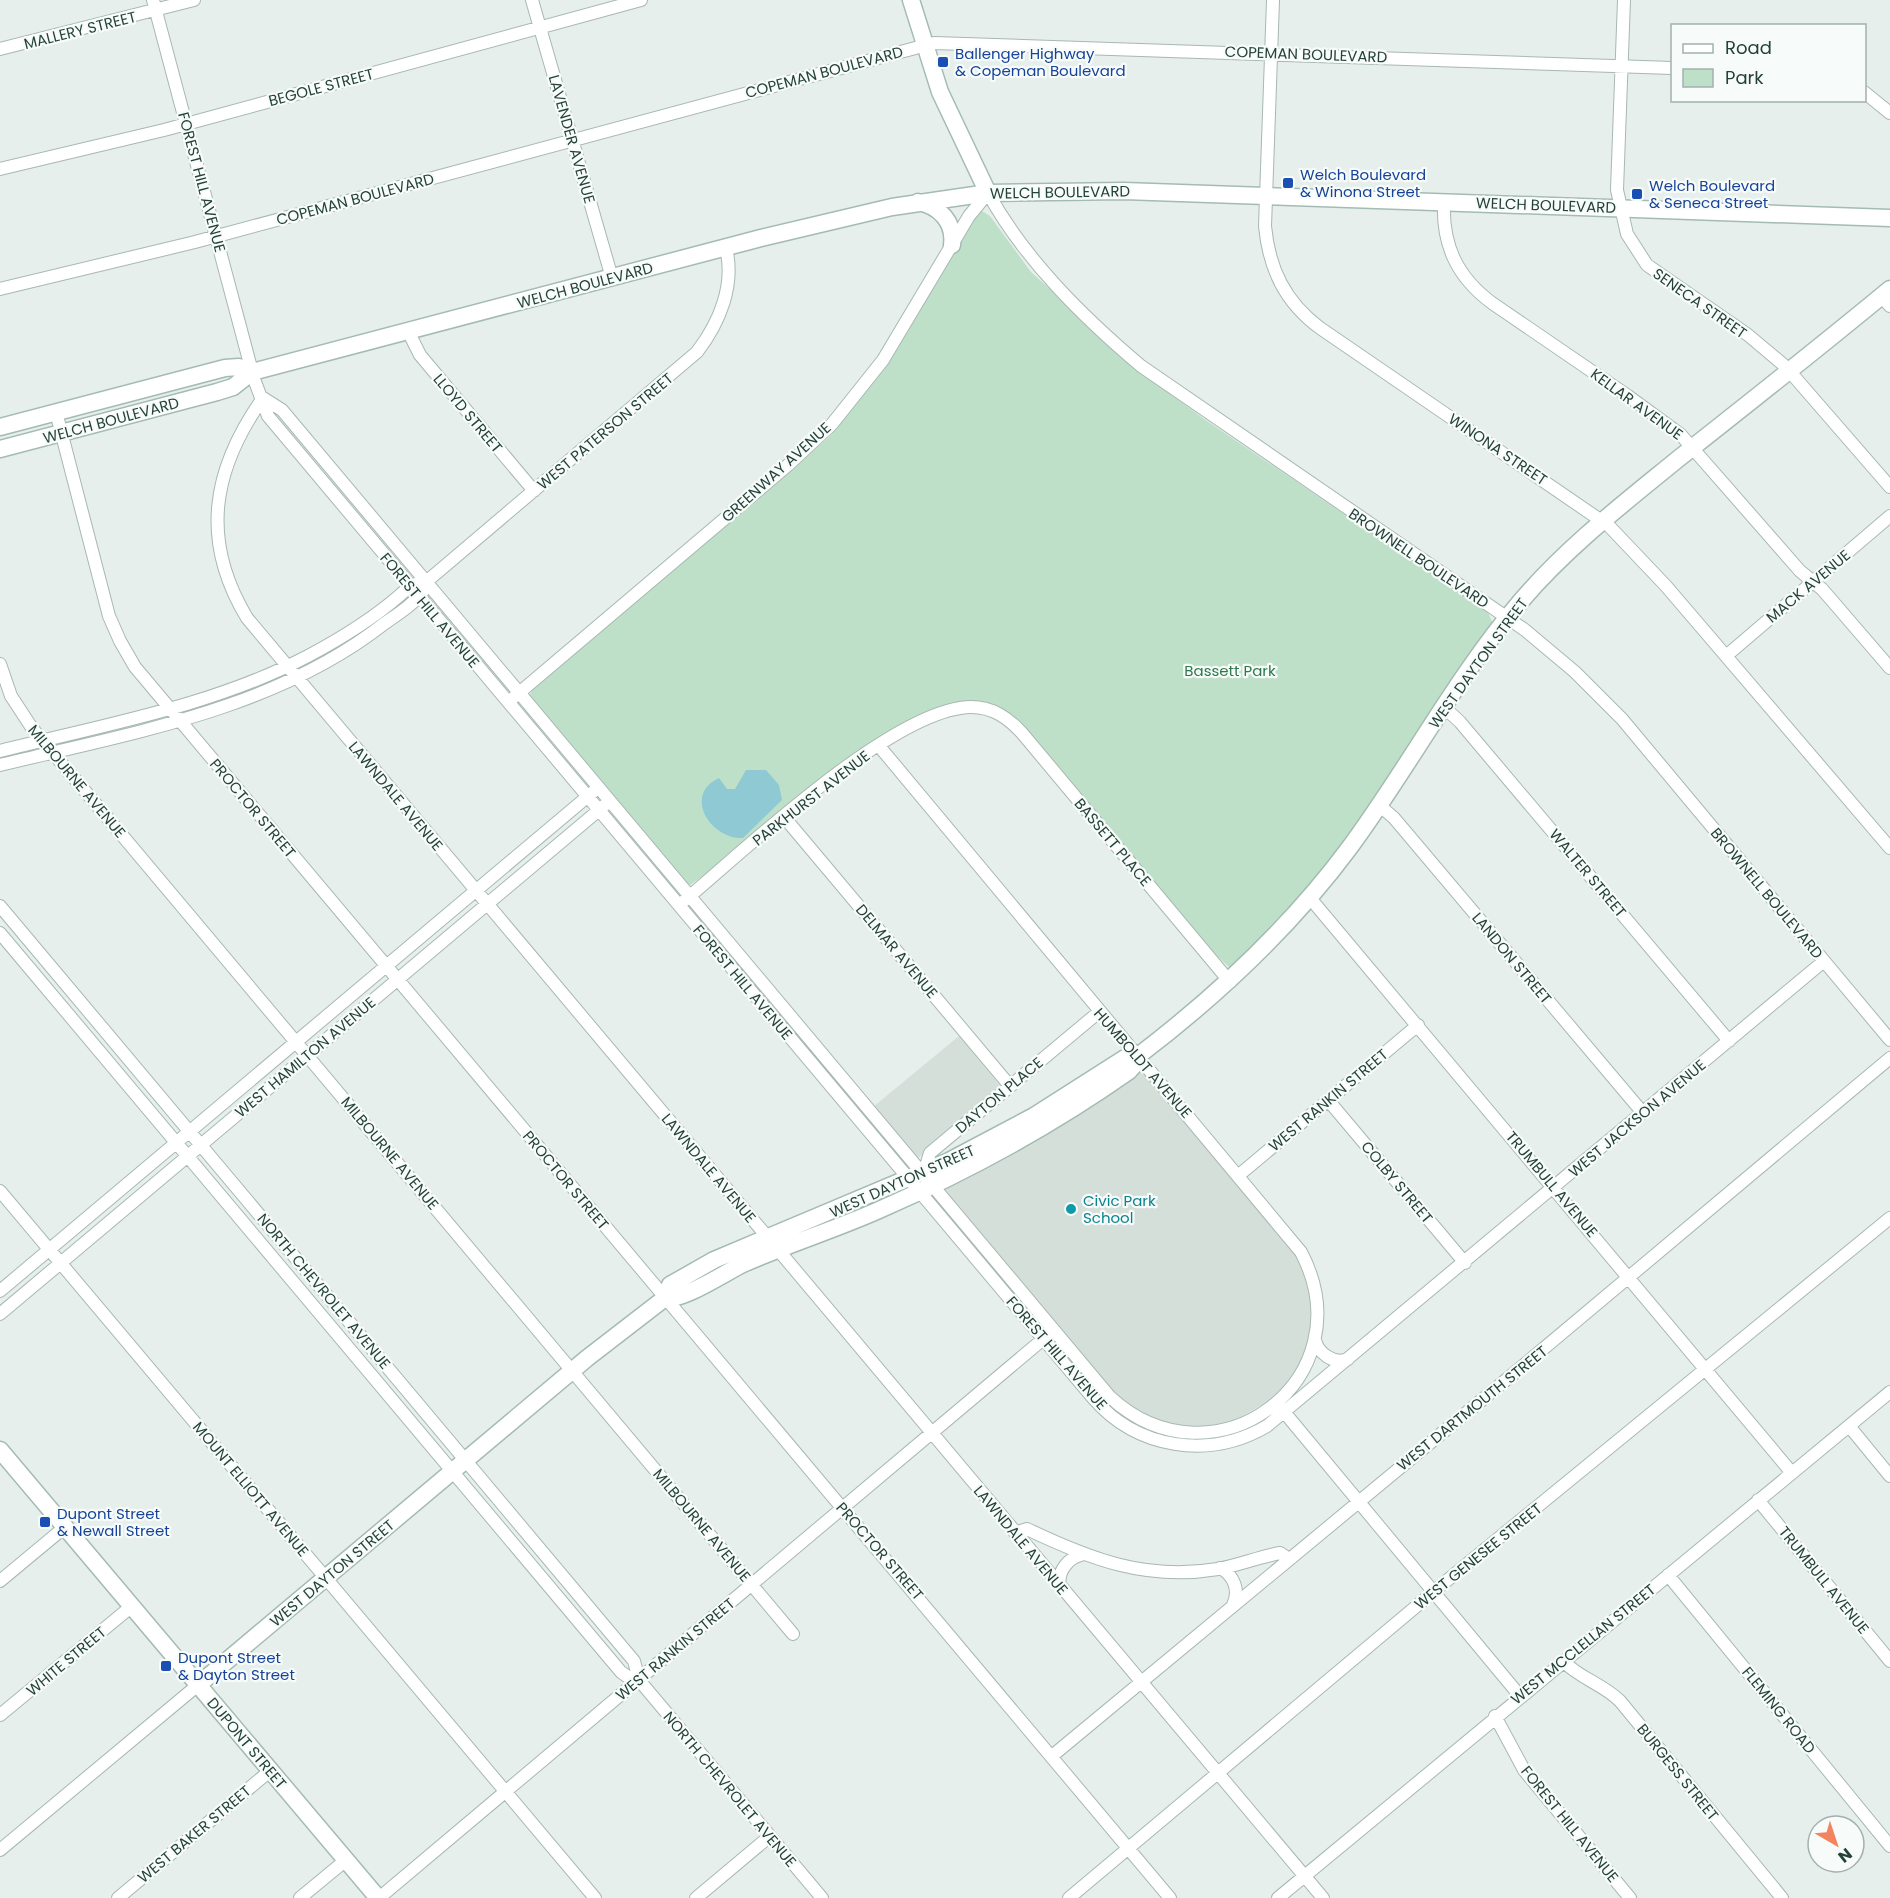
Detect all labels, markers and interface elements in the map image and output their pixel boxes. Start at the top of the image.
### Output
street label: MALLERY STREET [22,6,138,54]
legend [1671,24,1866,102]
text: Road [1725,35,1772,60]
street label: COPEMAN BOULEVARD [743,41,905,103]
street label: COPEMAN BOULEVARD [1224,41,1388,67]
place label: Ballenger Highway & Copeman Boulevard [955,43,1126,81]
marker: Ballenger Highway & Copeman Boulevard [936,55,950,69]
street label: BEGOLE STREET [266,63,376,111]
text: Park [1725,65,1764,90]
street label: LAVENDER AVENUE [544,72,600,206]
street label: FOREST HILL AVENUE [173,110,231,254]
place label: Welch Boulevard & Winona Street [1300,164,1426,202]
street label: COPEMAN BOULEVARD [274,168,436,230]
place label: Welch Boulevard & Seneca Street [1649,175,1775,213]
marker: Welch Boulevard & Winona Street [1281,176,1295,190]
street label: WELCH BOULEVARD [990,180,1130,204]
marker: Welch Boulevard & Seneca Street [1630,187,1644,201]
street label: WELCH BOULEVARD [1476,192,1616,218]
street label: WELCH BOULEVARD [515,257,655,313]
street label: SENECA STREET [1649,263,1751,343]
street label: KELLAR AVENUE [1587,363,1687,445]
street label: WEST PATERSON STREET [532,368,678,494]
street label: LLOYD STREET [429,369,507,457]
street label: WELCH BOULEVARD [41,392,181,448]
street label: WINONA STREET [1445,408,1551,490]
street label: GREENWAY AVENUE [717,417,835,527]
street label: BROWNELL BOULEVARD [1345,503,1493,613]
street label: MACK AVENUE [1761,545,1855,627]
street label: FOREST HILL AVENUE [376,548,484,672]
street label: WEST DAYTON STREET [1423,593,1533,733]
park label: Bassett Park [1184,660,1276,681]
street label: MILBOURNE AVENUE [23,720,131,842]
street label: LAWNDALE AVENUE [344,737,448,855]
street label: PARKHURST AVENUE [748,745,874,851]
street label: PROCTOR STREET [205,754,301,862]
street label: BASSETT PLACE [1070,793,1156,891]
street label: BROWNELL BOULEVARD [1706,823,1828,963]
street label: WALTER STREET [1545,824,1631,922]
street label: DELMAR AVENUE [851,899,943,1003]
street label: LANDON STREET [1467,908,1557,1008]
street label: FOREST HILL AVENUE [689,920,797,1044]
street label: WEST HAMILTON AVENUE [230,992,380,1122]
street label: HUMBOLDT AVENUE [1089,1003,1197,1123]
street label: WEST RANKIN STREET [1264,1044,1392,1156]
street label: DAYTON PLACE [951,1052,1047,1138]
street label: WEST JACKSON AVENUE [1564,1054,1710,1182]
street label: MILBOURNE AVENUE [336,1092,444,1214]
street label: LAWNDALE AVENUE [657,1109,761,1227]
street label: PROCTOR STREET [518,1126,614,1234]
street label: TRUMBULL AVENUE [1501,1126,1603,1242]
street label: COLBY STREET [1356,1136,1438,1228]
street label: WEST DAYTON STREET [826,1140,978,1222]
place label: Civic Park School [1083,1190,1156,1228]
marker: Civic Park School [1064,1202,1078,1216]
street label: NORTH CHEVROLET AVENUE [253,1209,395,1373]
street label: FOREST HILL AVENUE [1002,1292,1112,1414]
street label: WEST DARTMOUTH STREET [1392,1341,1552,1475]
street label: MOUNT ELLIOTT AVENUE [188,1417,314,1561]
street label: MILBOURNE AVENUE [648,1464,756,1586]
street label: LAWNDALE AVENUE [969,1481,1073,1599]
street label: PROCTOR STREET [831,1497,929,1605]
street label: WEST GENESEE STREET [1410,1498,1546,1614]
place label: Dupont Street & Newall Street [57,1503,170,1541]
marker: Dupont Street & Newall Street [38,1515,52,1529]
street label: WEST DAYTON STREET [265,1515,399,1631]
street label: TRUMBULL AVENUE [1774,1522,1874,1638]
street label: WEST MCCLELLAN STREET [1506,1579,1660,1709]
street label: WEST RANKIN STREET [611,1593,739,1705]
street label: WHITE STREET [22,1621,110,1701]
place label: Dupont Street & Dayton Street [178,1647,295,1685]
marker: Dupont Street & Dayton Street [159,1659,173,1673]
street label: FLEMING ROAD [1737,1662,1821,1758]
street label: DUPONT STREET [203,1693,291,1793]
street label: NORTH CHEVROLET AVENUE [659,1707,801,1871]
street label: BURGESS STREET [1632,1719,1724,1825]
street label: FOREST HILL AVENUE [1516,1761,1624,1887]
street label: WEST BAKER STREET [133,1780,255,1888]
north arrow [1806,1814,1866,1874]
text: N [1833,1843,1857,1868]

